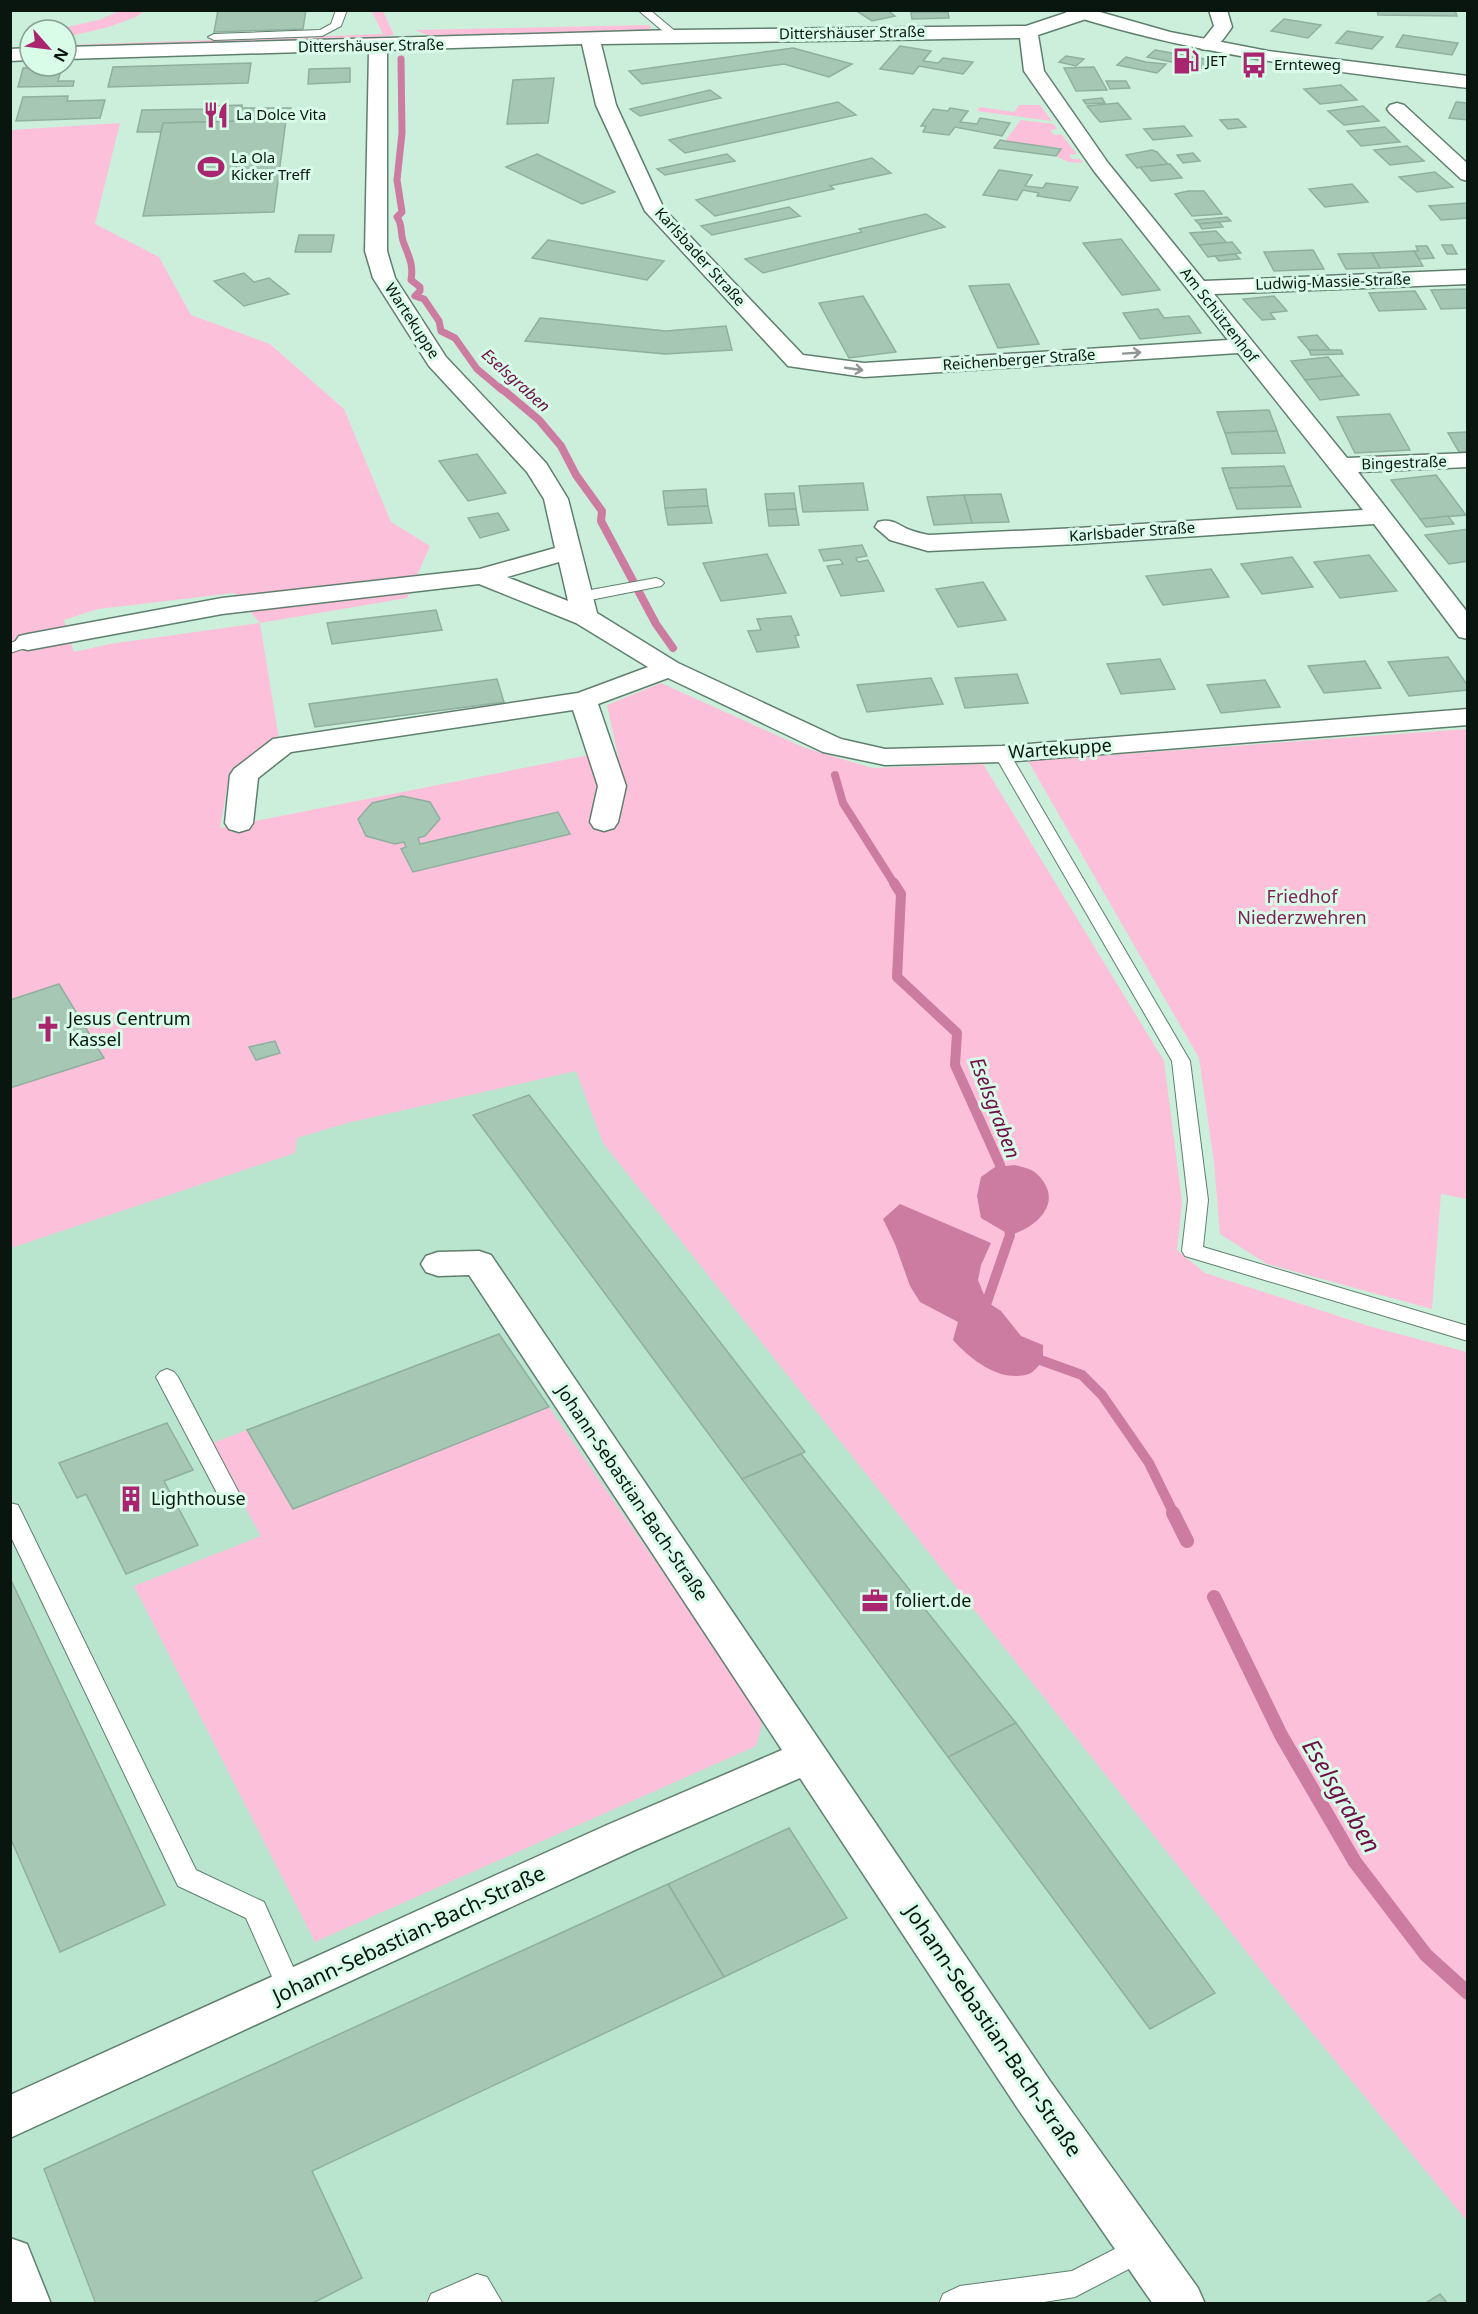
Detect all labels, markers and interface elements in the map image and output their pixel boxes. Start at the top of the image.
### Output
north arrow [18,18,78,78]
street label: Dittershäuser Straße [779,21,925,43]
street label: Dittershäuser Straße [298,34,444,56]
text: N [48,44,74,66]
fuel station icon: JET [1171,46,1201,76]
place label: JET [1204,50,1227,70]
bus stop icon: Ernteweg [1239,50,1269,80]
place label: Ernteweg [1274,54,1341,74]
restaurant icon: La Dolce Vita [201,100,231,130]
place label: La Dolce Vita [236,104,326,124]
place label: La Ola Kicker Treff [231,147,311,184]
sports icon: La Ola Kicker Treff [196,152,226,182]
street label: Karlsbader Straße [651,203,750,310]
street label: Am Schützenhof [1176,263,1264,367]
street label: Ludwig-Massie-Straße [1255,268,1411,294]
street label: Wartekuppe [381,279,445,362]
water label: Eselsgraben [477,343,555,417]
street label: Reichenberger Straße [942,344,1096,374]
one-way arrow [1122,347,1141,358]
one-way arrow [843,363,863,374]
street label: Bingestraße [1361,451,1447,473]
street label: Karlsbader Straße [1068,517,1196,545]
street label: Wartekuppe [1007,732,1112,764]
park label: Friedhof Niederzwehren [1237,884,1367,929]
place label: Jesus Centrum Kassel [66,1006,191,1051]
church icon: Jesus Centrum Kassel [33,1014,63,1044]
water label: Eselsgraben [964,1053,1027,1162]
street label: Johann-Sebastian-Bach-Straße [550,1378,714,1605]
building icon: Lighthouse [116,1484,146,1514]
place label: Lighthouse [151,1486,246,1510]
office icon: foliert.de [860,1586,890,1616]
place label: foliert.de [895,1588,972,1612]
water label: Eselsgraben [1295,1732,1389,1858]
street label: Johann-Sebastian-Bach-Straße [266,1858,550,2011]
street label: Johann-Sebastian-Bach-Straße [898,1897,1089,2162]

